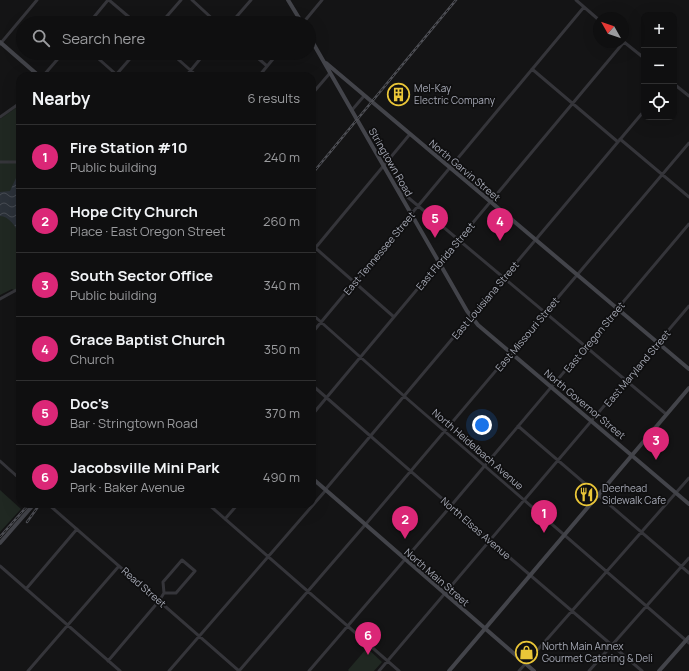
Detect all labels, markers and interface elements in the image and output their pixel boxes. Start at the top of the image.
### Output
north arrow [593,12,629,48]
map controls [641,12,677,120]
button: + [641,12,677,48]
search box [16,16,316,60]
icon: search [30,27,52,49]
text: Search here [62,28,145,49]
button: − [641,48,677,84]
building icon: Mel-Kay Electric Company [386,81,412,107]
place label: Mel-Kay Electric Company [414,81,496,107]
button: locate [641,84,677,120]
text: Nearby [32,87,90,110]
text: 6 results [248,89,300,107]
street label: Stringtown Road [366,125,416,199]
street label: North Garvin Street [426,136,504,204]
text: Fire Station #10 [70,137,188,158]
text: 1 [42,148,48,166]
text: 240 m [264,148,300,166]
text: Public building [70,158,157,176]
text: Hope City Church [70,201,198,222]
pin: 5 [422,205,448,238]
street label: East Tennessee Street [340,208,418,298]
pin: 4 [487,208,513,241]
text: 2 [41,212,49,230]
text: 260 m [263,212,300,230]
street label: East Florida Street [412,219,478,293]
text: Place · East Oregon Street [70,222,226,240]
street label: East Louisiana Street [448,258,522,342]
text: South Sector Office [70,265,213,286]
text: 3 [41,276,49,294]
text: 340 m [264,276,300,294]
text: Public building [70,286,157,304]
street label: East Missouri Street [492,294,562,374]
street label: East Oregon Street [560,299,628,375]
street label: East Maryland Street [601,327,673,409]
text: Grace Baptist Church [70,329,225,350]
text: 4 [41,340,49,358]
text: 350 m [264,340,300,358]
text: Church [70,350,114,368]
street label: North Governor Street [541,366,629,442]
text: Doc's [70,393,109,414]
text: 5 [41,404,49,422]
text: 370 m [265,404,300,422]
street label: North Heidelbach Avenue [429,405,527,493]
text: Bar · Stringtown Road [70,414,198,432]
your location [472,415,492,435]
pin: 3 [643,427,669,460]
text: Jacobsville Mini Park [70,457,219,478]
text: 6 [41,468,49,486]
text: 490 m [263,468,300,486]
text: Park · Baker Avenue [70,478,185,496]
restaurant icon: Deerhead Sidewalk Cafe [573,481,599,507]
place label: Deerhead Sidewalk Cafe [602,481,666,507]
street label: North Elsas Avenue [438,494,514,562]
pin: 1 [531,500,557,533]
pin: 2 [392,506,418,539]
street label: North Main Street [401,545,473,609]
street label: Read Street [119,564,169,610]
pin: 6 [355,622,381,655]
shop icon: North Main Annex Gourmet Catering & Deli [514,639,540,665]
place label: North Main Annex Gourmet Catering & Deli [542,639,653,665]

